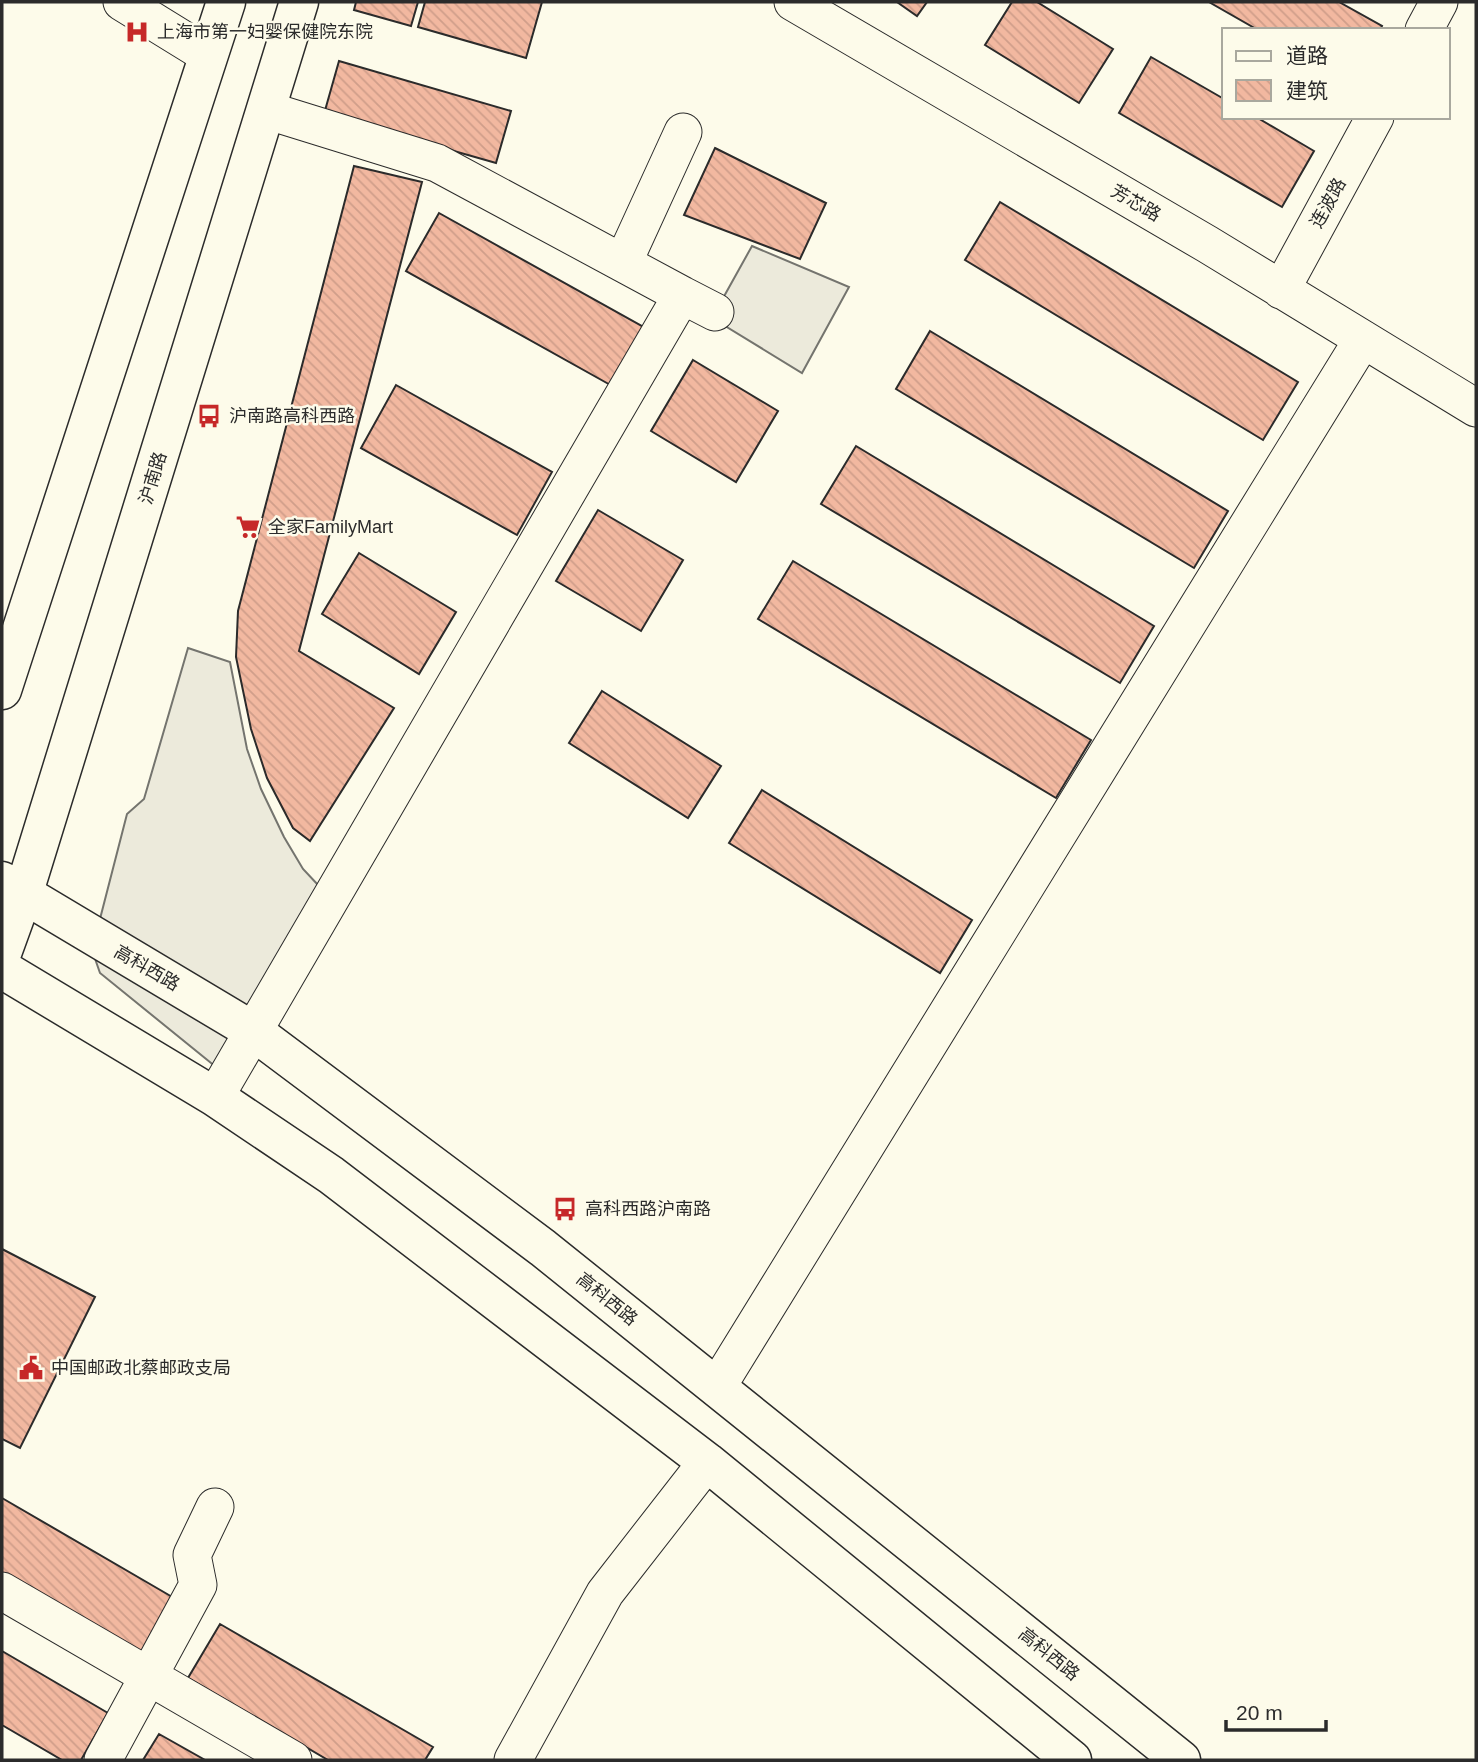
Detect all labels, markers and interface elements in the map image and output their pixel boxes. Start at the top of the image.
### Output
hospital icon: 上海市第一妇婴保健院东院 [123,18,151,46]
place label: 上海市第一妇婴保健院东院 [157,22,373,42]
legend [1222,28,1450,119]
text: 道路 [1286,44,1328,67]
text: 建筑 [1286,79,1328,102]
street label: 连波路 [1306,175,1350,231]
street label: 芳芯路 [1108,181,1164,225]
bus stop icon: 沪南路高科西路 [195,402,223,430]
place label: 沪南路高科西路 [229,406,355,426]
street label: 沪南路 [136,449,170,507]
supermarket icon: 全家FamilyMart [234,513,262,541]
place label: 全家FamilyMart [268,517,393,537]
street label: 高科西路 [111,941,183,995]
bus stop icon: 高科西路沪南路 [551,1195,579,1223]
place label: 高科西路沪南路 [585,1199,711,1219]
street label: 高科西路 [573,1269,641,1329]
public building icon: 中国邮政北蔡邮政支局 [17,1354,45,1382]
place label: 中国邮政北蔡邮政支局 [51,1358,231,1378]
street label: 高科西路 [1015,1624,1083,1684]
scale bar [1226,1688,1326,1732]
text: 20 m [1236,1701,1283,1724]

